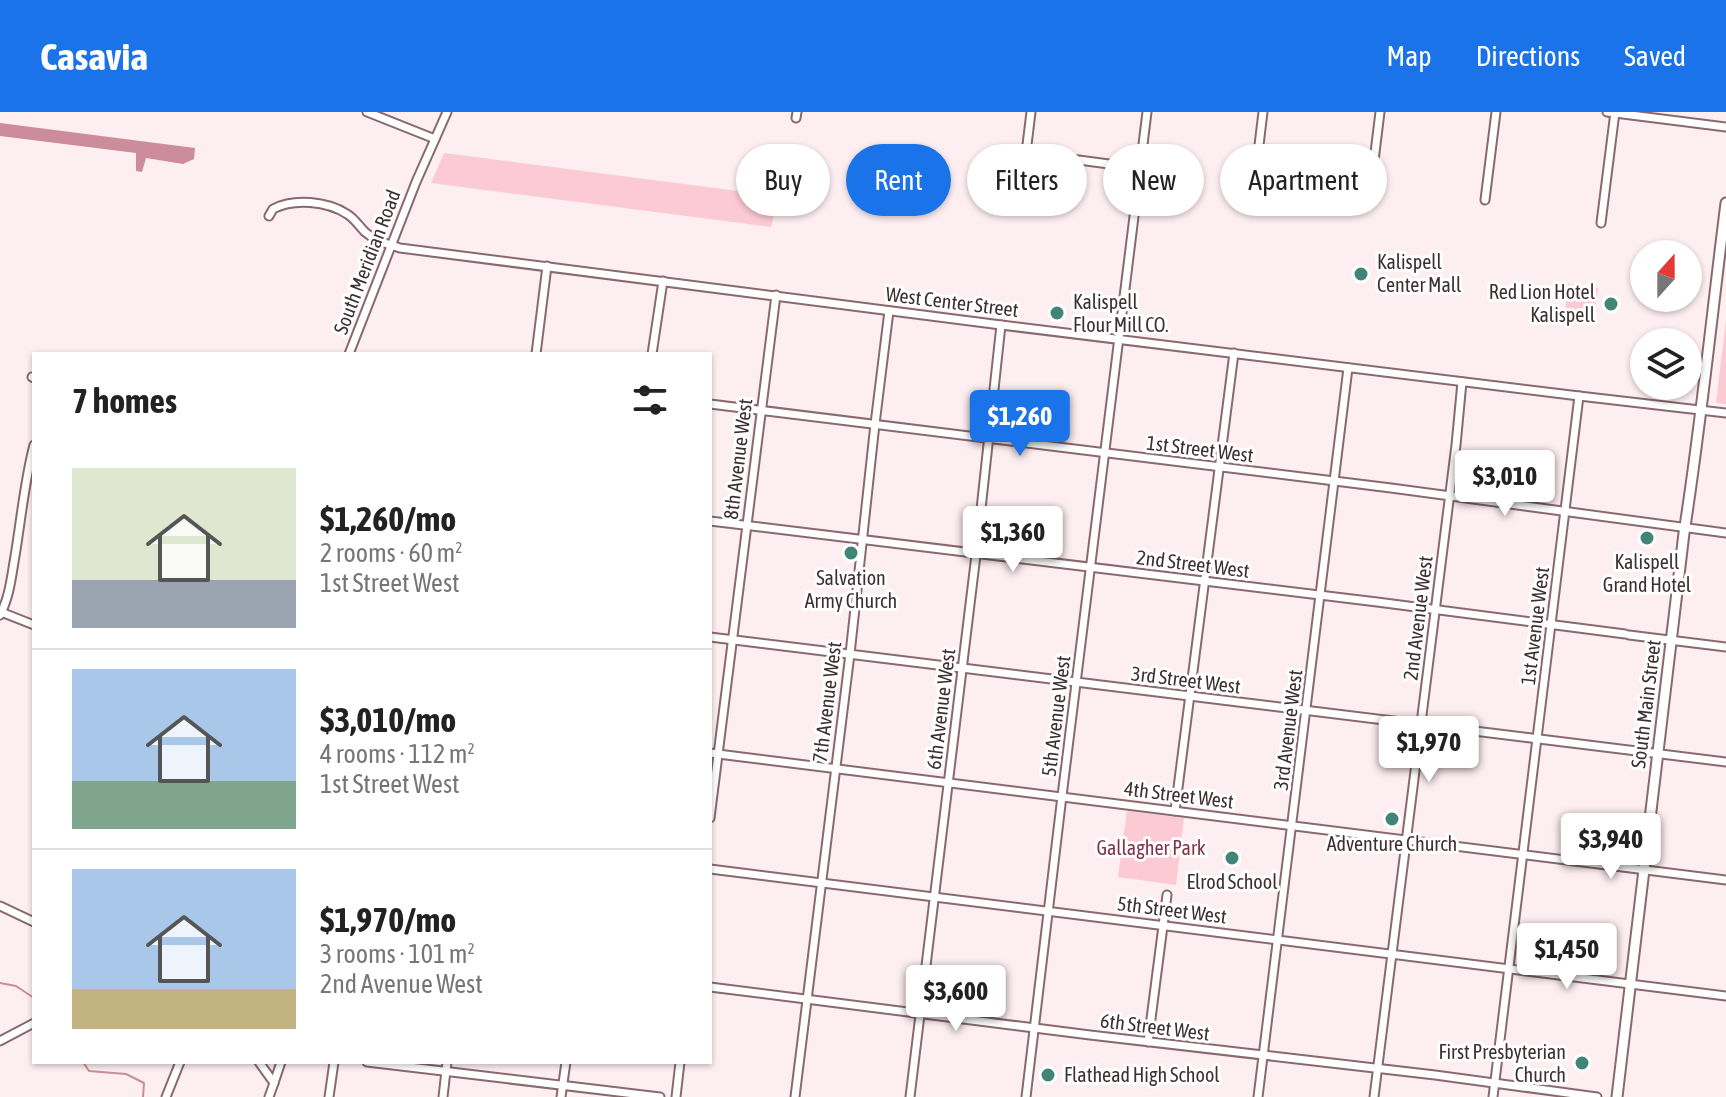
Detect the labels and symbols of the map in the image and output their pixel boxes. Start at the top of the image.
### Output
street label: South Meridian Road [328,186,405,337]
north arrow [1630,240,1702,312]
place label: Kalispell Center Mall [1377,250,1462,296]
marker: Kalispell Center Mall [1352,265,1370,283]
place label: Red Lion Hotel Kalispell [1489,280,1596,326]
street label: West Center Street [884,282,1020,321]
place label: Kalispell Flour Mill CO. [1073,290,1169,336]
marker: Red Lion Hotel Kalispell [1602,295,1620,313]
marker: Kalispell Flour Mill CO. [1048,304,1066,322]
pin: $1,260 [955,390,1085,458]
street label: 8th Avenue West [719,397,756,521]
street label: 1st Street West [1145,431,1255,466]
pin: $3,010 [1440,450,1570,518]
pin: $1,360 [948,506,1078,574]
marker: Kalispell Grand Hotel [1638,529,1656,547]
marker: Salvation Army Church [842,544,860,562]
street label: 2nd Street West [1135,545,1251,582]
place label: Kalispell Grand Hotel [1603,550,1692,596]
street label: 2nd Avenue West [1398,554,1437,681]
street label: 1st Avenue West [1516,565,1553,686]
place label: Salvation Army Church [805,566,897,612]
street label: South Main Street [1626,638,1665,769]
street label: 7th Avenue West [808,640,845,764]
street label: 6th Avenue West [922,647,959,771]
street label: 5th Avenue West [1037,654,1074,778]
street label: 3rd Street West [1130,661,1242,698]
street label: 3rd Avenue West [1269,668,1306,792]
pin: $1,970 [1364,716,1494,784]
street label: 4th Street West [1123,776,1235,813]
marker: Adventure Church [1383,810,1401,828]
pin: $3,940 [1546,813,1676,881]
place label: Adventure Church [1327,832,1457,855]
park label: Gallagher Park [1096,836,1206,859]
marker: Elrod School [1223,849,1241,867]
place label: Elrod School [1187,870,1278,893]
street label: 5th Street West [1116,891,1228,928]
pin: $1,450 [1502,923,1632,991]
pin: $3,600 [891,965,1021,1033]
street label: 6th Street West [1099,1008,1211,1045]
place label: First Presbyterian Church [1438,1040,1566,1086]
marker: First Presbyterian Church [1573,1054,1591,1072]
place label: Flathead High School [1064,1063,1220,1086]
marker: Flathead High School [1039,1066,1057,1084]

